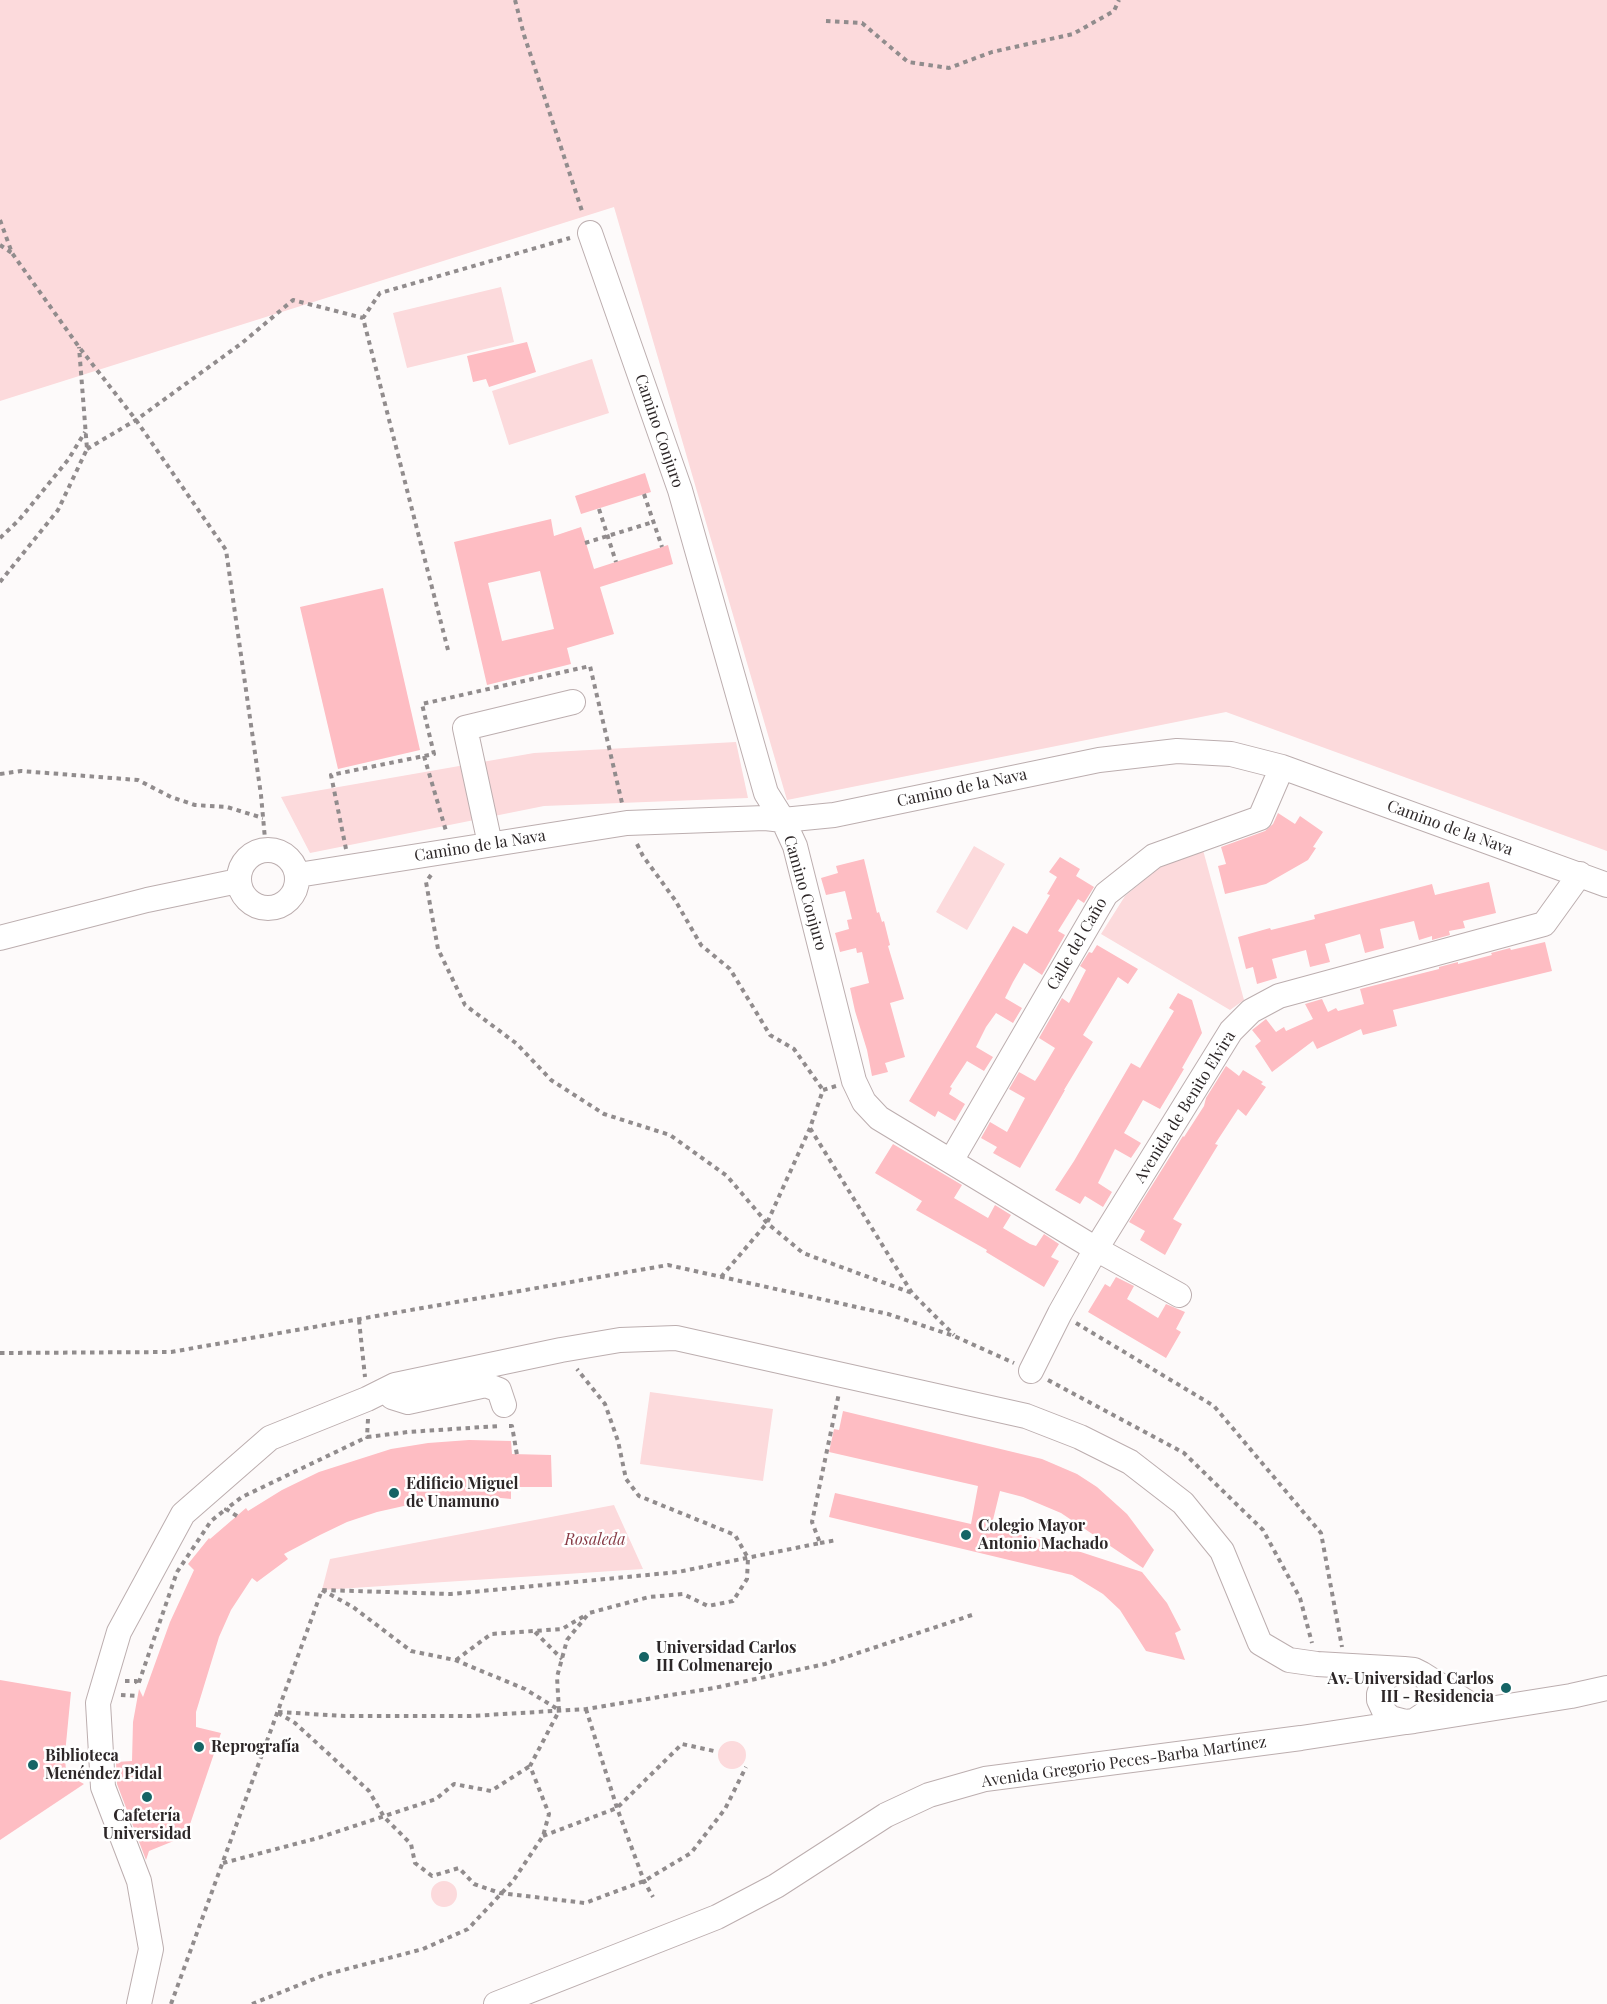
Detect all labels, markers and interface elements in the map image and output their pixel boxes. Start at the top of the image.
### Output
street label: Camino Conjuro [631,372,687,490]
street label: Camino de la Nava [895,765,1029,811]
street label: Camino de la Nava [1384,796,1516,860]
street label: Camino de la Nava [413,826,547,866]
street label: Camino Conjuro [779,833,831,953]
street label: Calle del Caño [1043,894,1111,994]
street label: Avenida de Benito Elvira [1130,1028,1240,1186]
place label: Edificio Miguel de Unamuno [406,1474,518,1512]
marker: Edificio Miguel de Unamuno [387,1486,401,1500]
place label: Colegio Mayor Antonio Machado [978,1516,1108,1554]
marker: Colegio Mayor Antonio Machado [959,1528,973,1542]
park label: Rosaleda [564,1530,626,1550]
place label: Universidad Carlos III Colmenarejo [656,1638,796,1676]
marker: Universidad Carlos III Colmenarejo [637,1650,651,1664]
place label: Av. Universidad Carlos III - Residencia [1328,1669,1494,1707]
marker: Av. Universidad Carlos III - Residencia [1499,1681,1513,1695]
street label: Avenida Gregorio Peces-Barba Martínez [980,1732,1268,1792]
place label: Reprografía [211,1737,300,1757]
marker: Reprografía [192,1740,206,1754]
place label: Biblioteca Menéndez Pidal [45,1746,162,1784]
marker: Biblioteca Menéndez Pidal [26,1758,40,1772]
marker: Cafetería Universidad [140,1790,154,1804]
place label: Cafetería Universidad [103,1806,191,1844]

